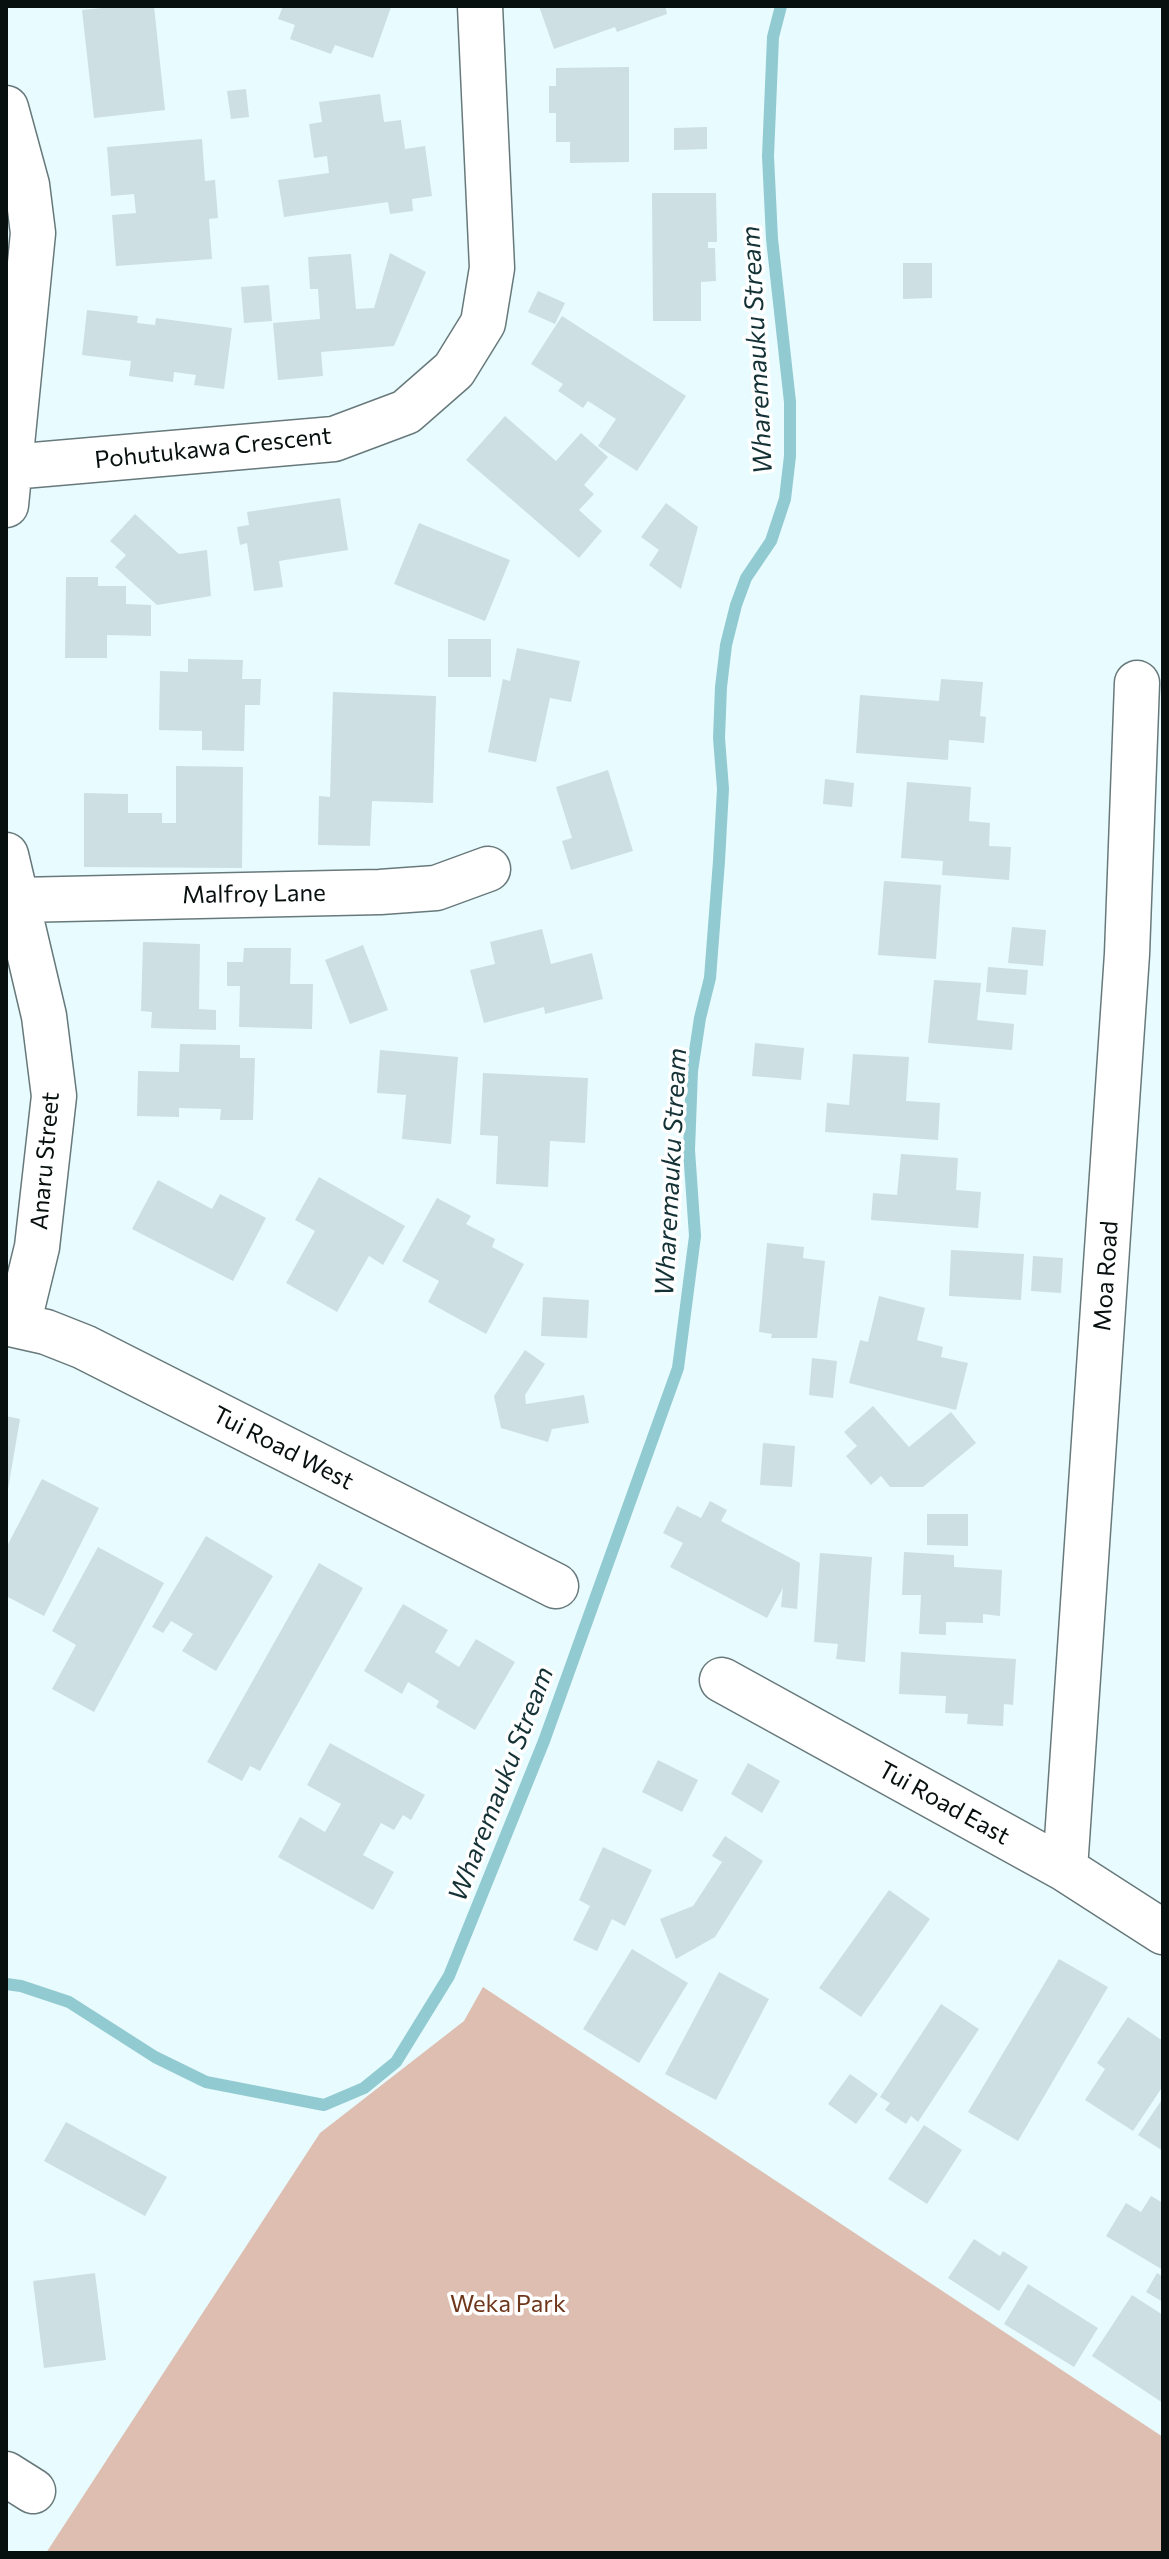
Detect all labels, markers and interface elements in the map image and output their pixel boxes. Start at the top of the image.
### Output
water label: Wharemauku Stream [735,225,779,475]
street label: Pohutukawa Crescent [93,421,333,475]
street label: Malfroy Lane [182,878,326,910]
water label: Wharemauku Stream [649,1047,693,1297]
street label: Anaru Street [25,1091,65,1231]
street label: Moa Road [1088,1220,1124,1332]
street label: Tui Road West [208,1400,358,1496]
water label: Wharemauku Stream [442,1662,560,1906]
street label: Tui Road East [873,1755,1015,1851]
park label: Weka Park [450,2290,566,2318]

